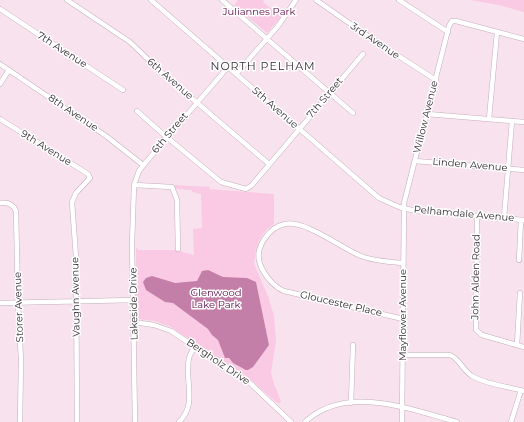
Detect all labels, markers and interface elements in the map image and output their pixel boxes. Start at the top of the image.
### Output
park label: Juliannes Park [223,6,295,18]
street label: 3rd Avenue [348,20,402,62]
street label: 7th Avenue [35,29,89,71]
street label: 6th Avenue [144,56,196,102]
district label: NORTH PELHAM [210,60,316,74]
street label: 7th Street [305,75,345,121]
street label: Willow Avenue [411,80,441,154]
street label: 5th Avenue [250,85,300,131]
street label: 8th Avenue [46,92,100,134]
street label: 6th Street [149,110,191,156]
street label: 9th Avenue [18,128,74,168]
street label: Linden Avenue [432,156,508,174]
street label: Pelhamdale Avenue [413,204,515,224]
street label: John Alden Road [469,234,483,320]
street label: Vaughn Avenue [69,257,83,337]
street label: Lakeside Drive [127,268,141,340]
street label: Mayflower Avenue [397,269,409,361]
street label: Storer Avenue [12,272,26,342]
park label: Glenwood Lake Park [190,287,242,310]
street label: Gloucester Place [299,289,383,319]
street label: Bergholz Drive [184,336,252,388]

